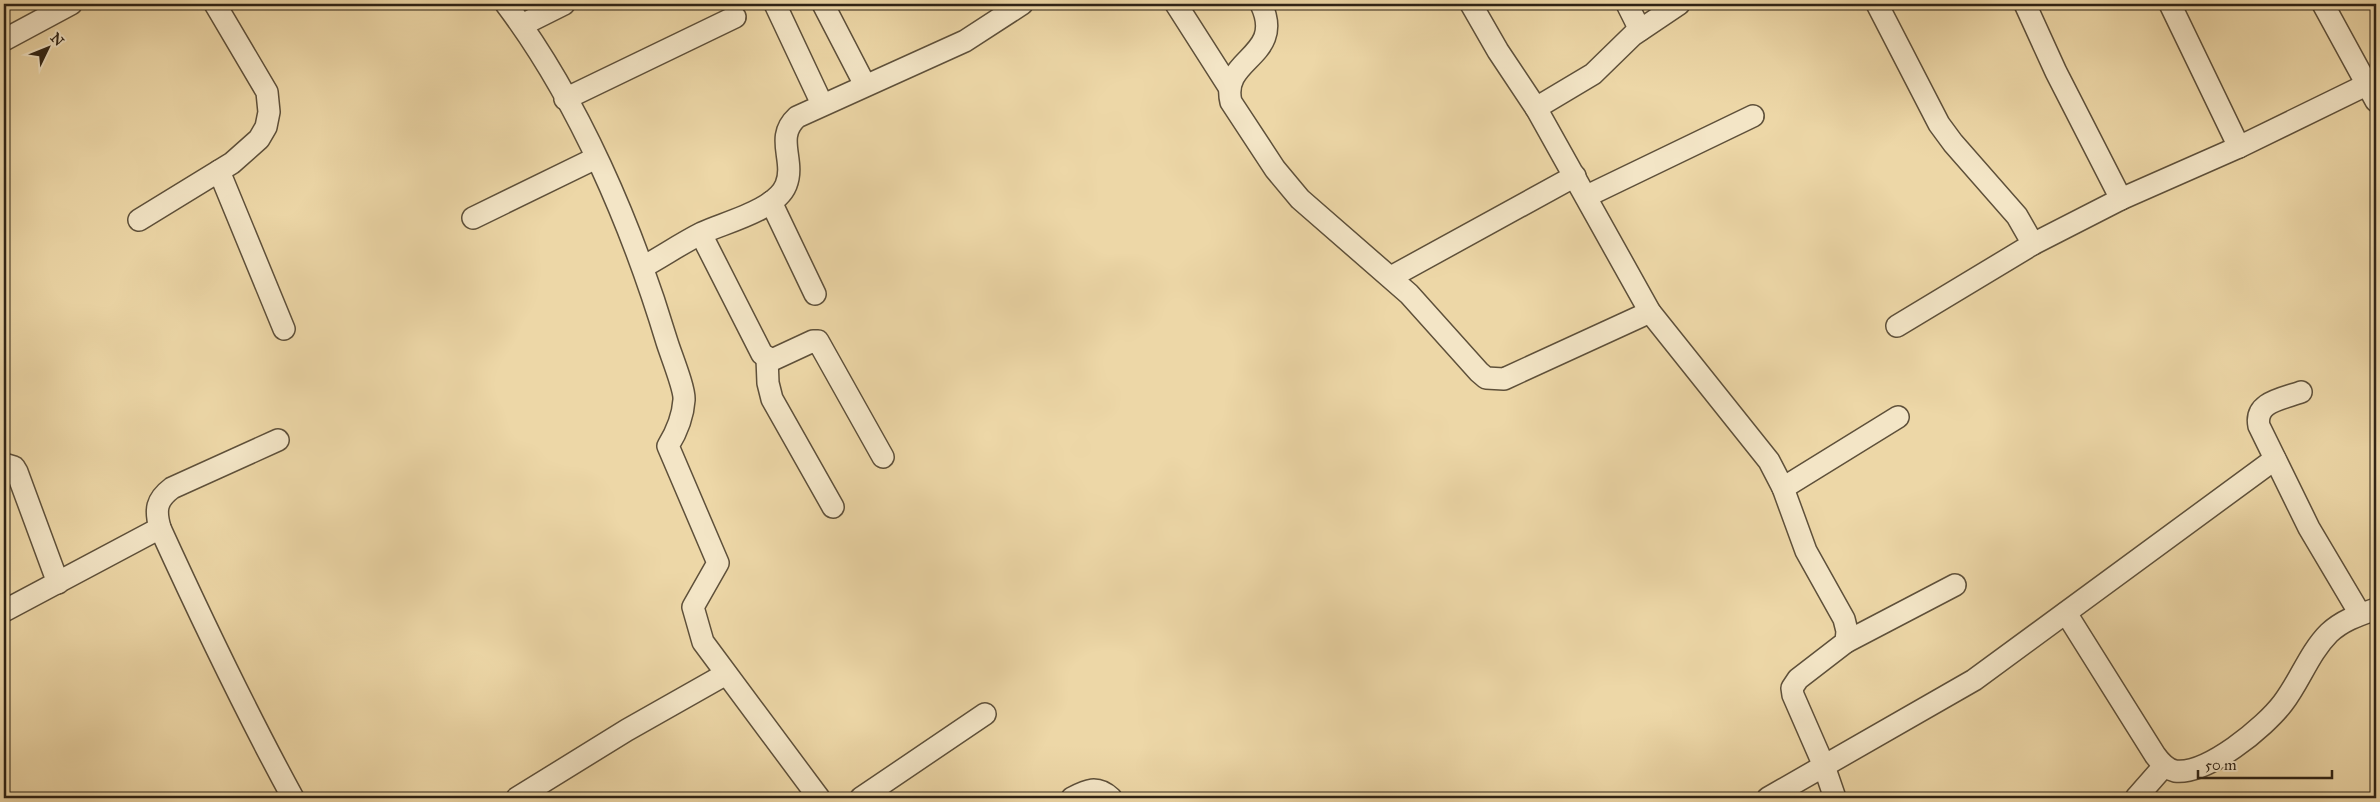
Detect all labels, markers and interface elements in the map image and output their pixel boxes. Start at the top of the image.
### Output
north arrow [22,22,72,72]
text: N [47,29,67,50]
scale bar [2198,747,2331,779]
text: 50 m [2205,756,2237,774]

